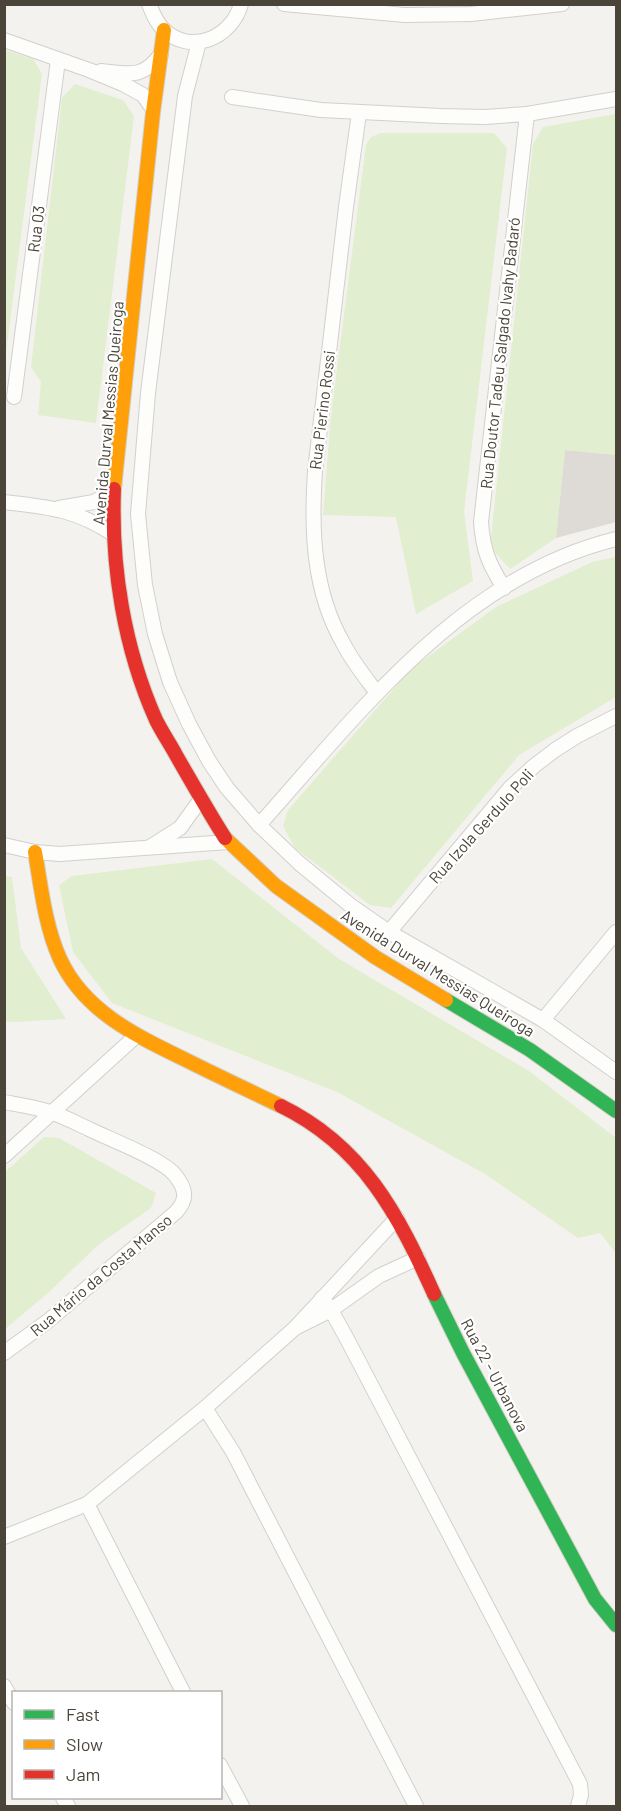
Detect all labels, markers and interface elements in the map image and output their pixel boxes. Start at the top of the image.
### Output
street label: Rua 03 [23,204,48,253]
street label: Rua Doutor Tadeu Salgado Ivahy Badaró [476,216,523,490]
street label: Avenida Durval Messias Queiroga [88,300,127,526]
street label: Rua Pierino Rossi [305,349,338,471]
street label: Rua Izola Gerdulo Poli [424,765,537,887]
street label: Avenida Durval Messias Queiroga [338,905,539,1040]
street label: Rua Mário da Costa Manso [26,1210,175,1339]
street label: Rua 22 - Urbanova [458,1315,533,1435]
legend [12,1691,222,1799]
text: Fast [66,1703,100,1725]
text: Slow [66,1733,103,1755]
text: Jam [66,1763,100,1785]

